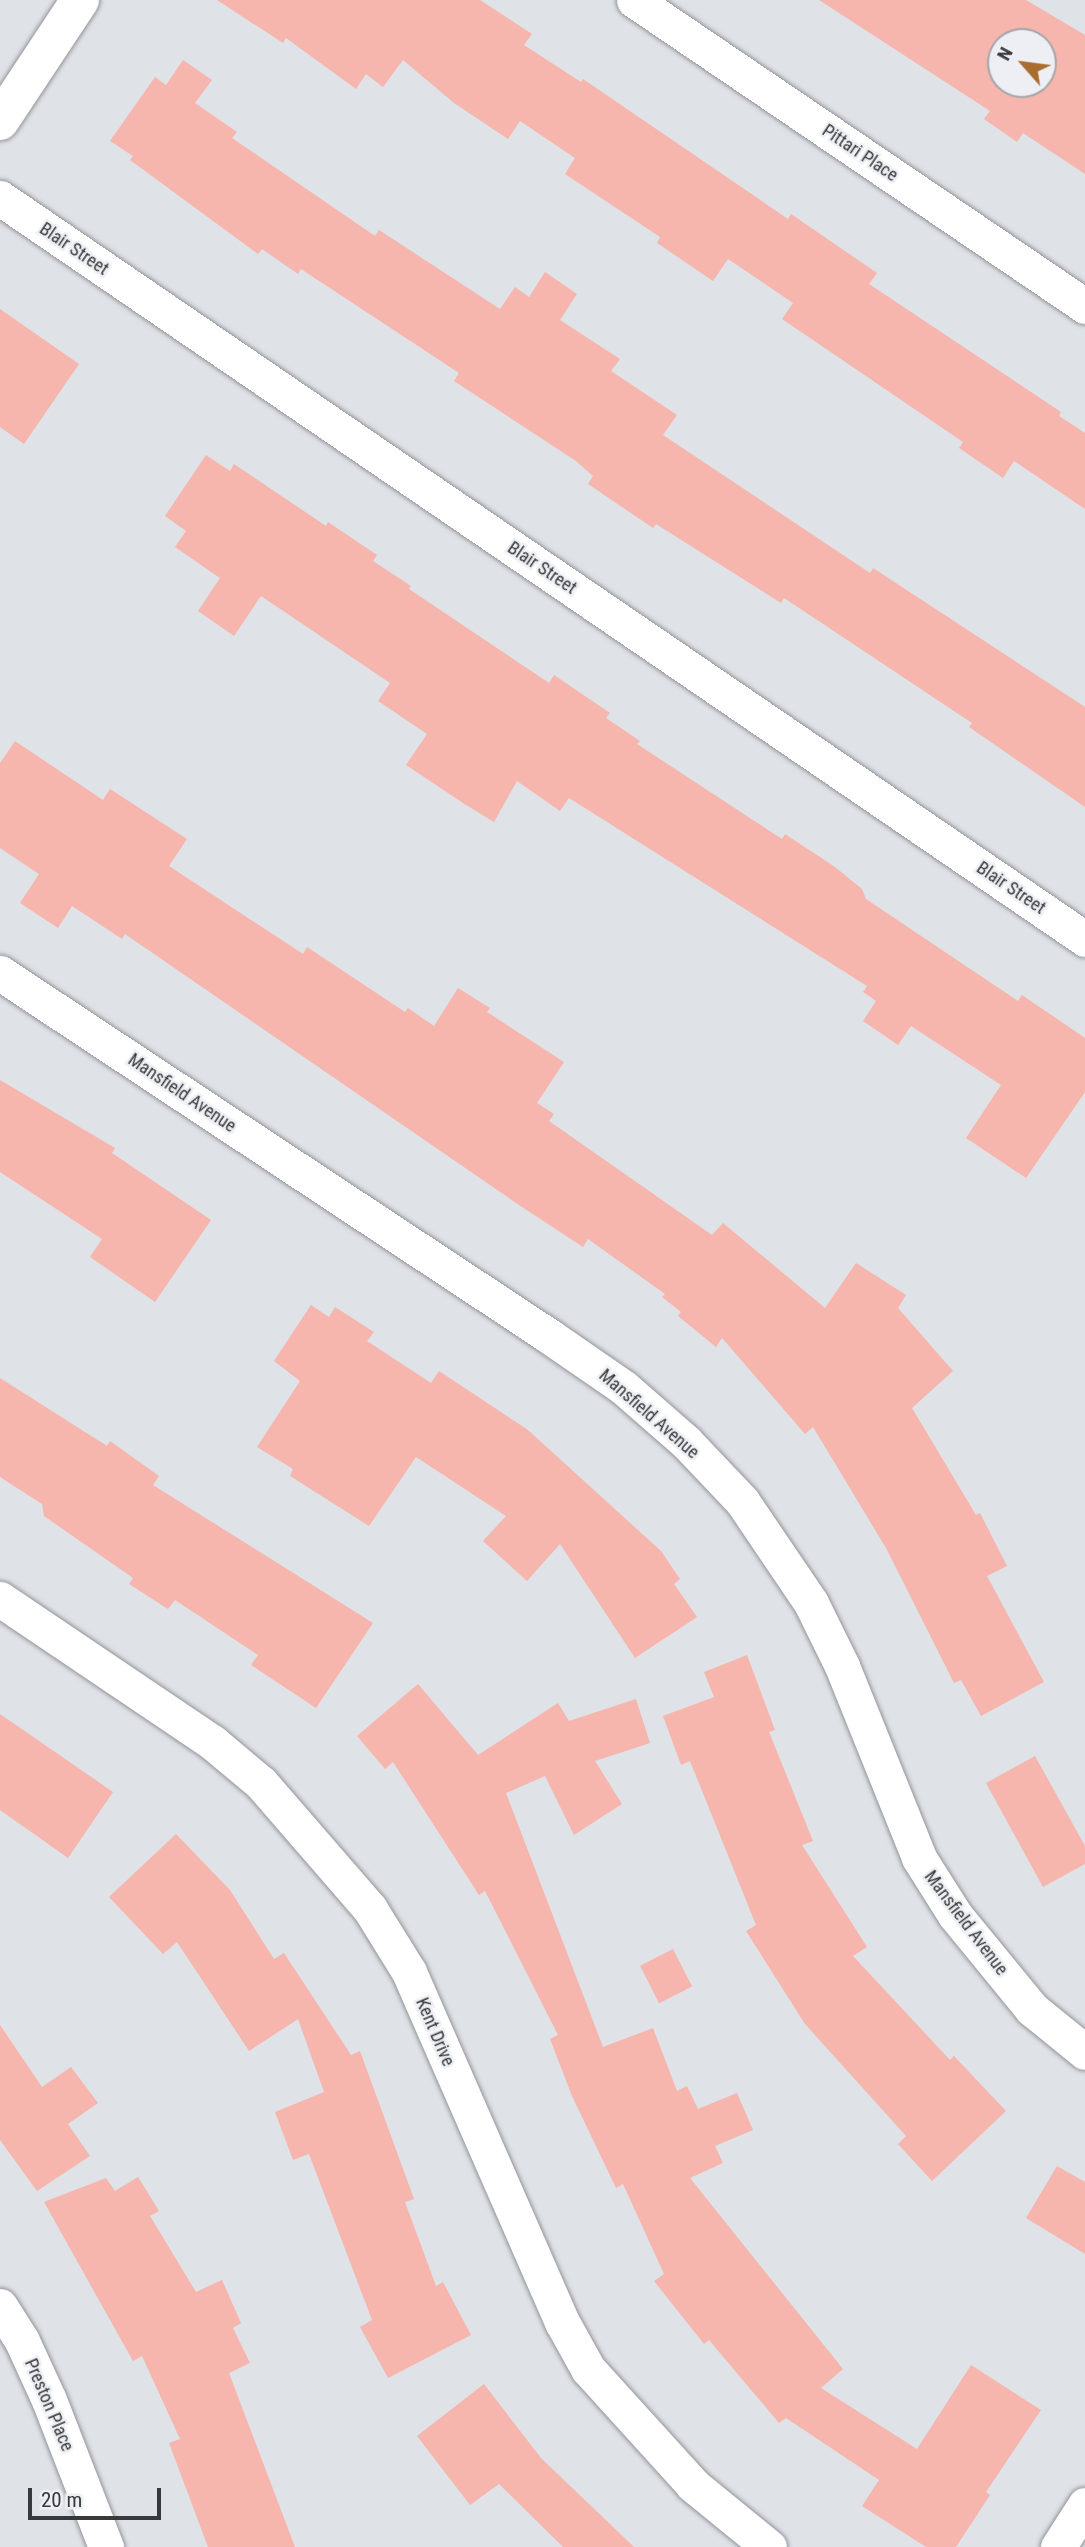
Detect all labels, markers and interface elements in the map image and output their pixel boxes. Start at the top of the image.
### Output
north arrow [987,28,1057,98]
text: N [992,43,1018,64]
street label: Pittari Place [818,120,902,186]
street label: Blair Street [35,218,113,280]
street label: Blair Street [503,537,581,599]
street label: Blair Street [972,857,1050,919]
street label: Mansfield Avenue [124,1049,240,1137]
street label: Mansfield Avenue [595,1365,703,1463]
street label: Mansfield Avenue [920,1866,1012,1980]
street label: Kent Drive [411,1995,459,2069]
street label: Preston Place [20,2355,78,2455]
scale bar [32,2474,164,2518]
text: 20 m [41,2488,82,2512]

